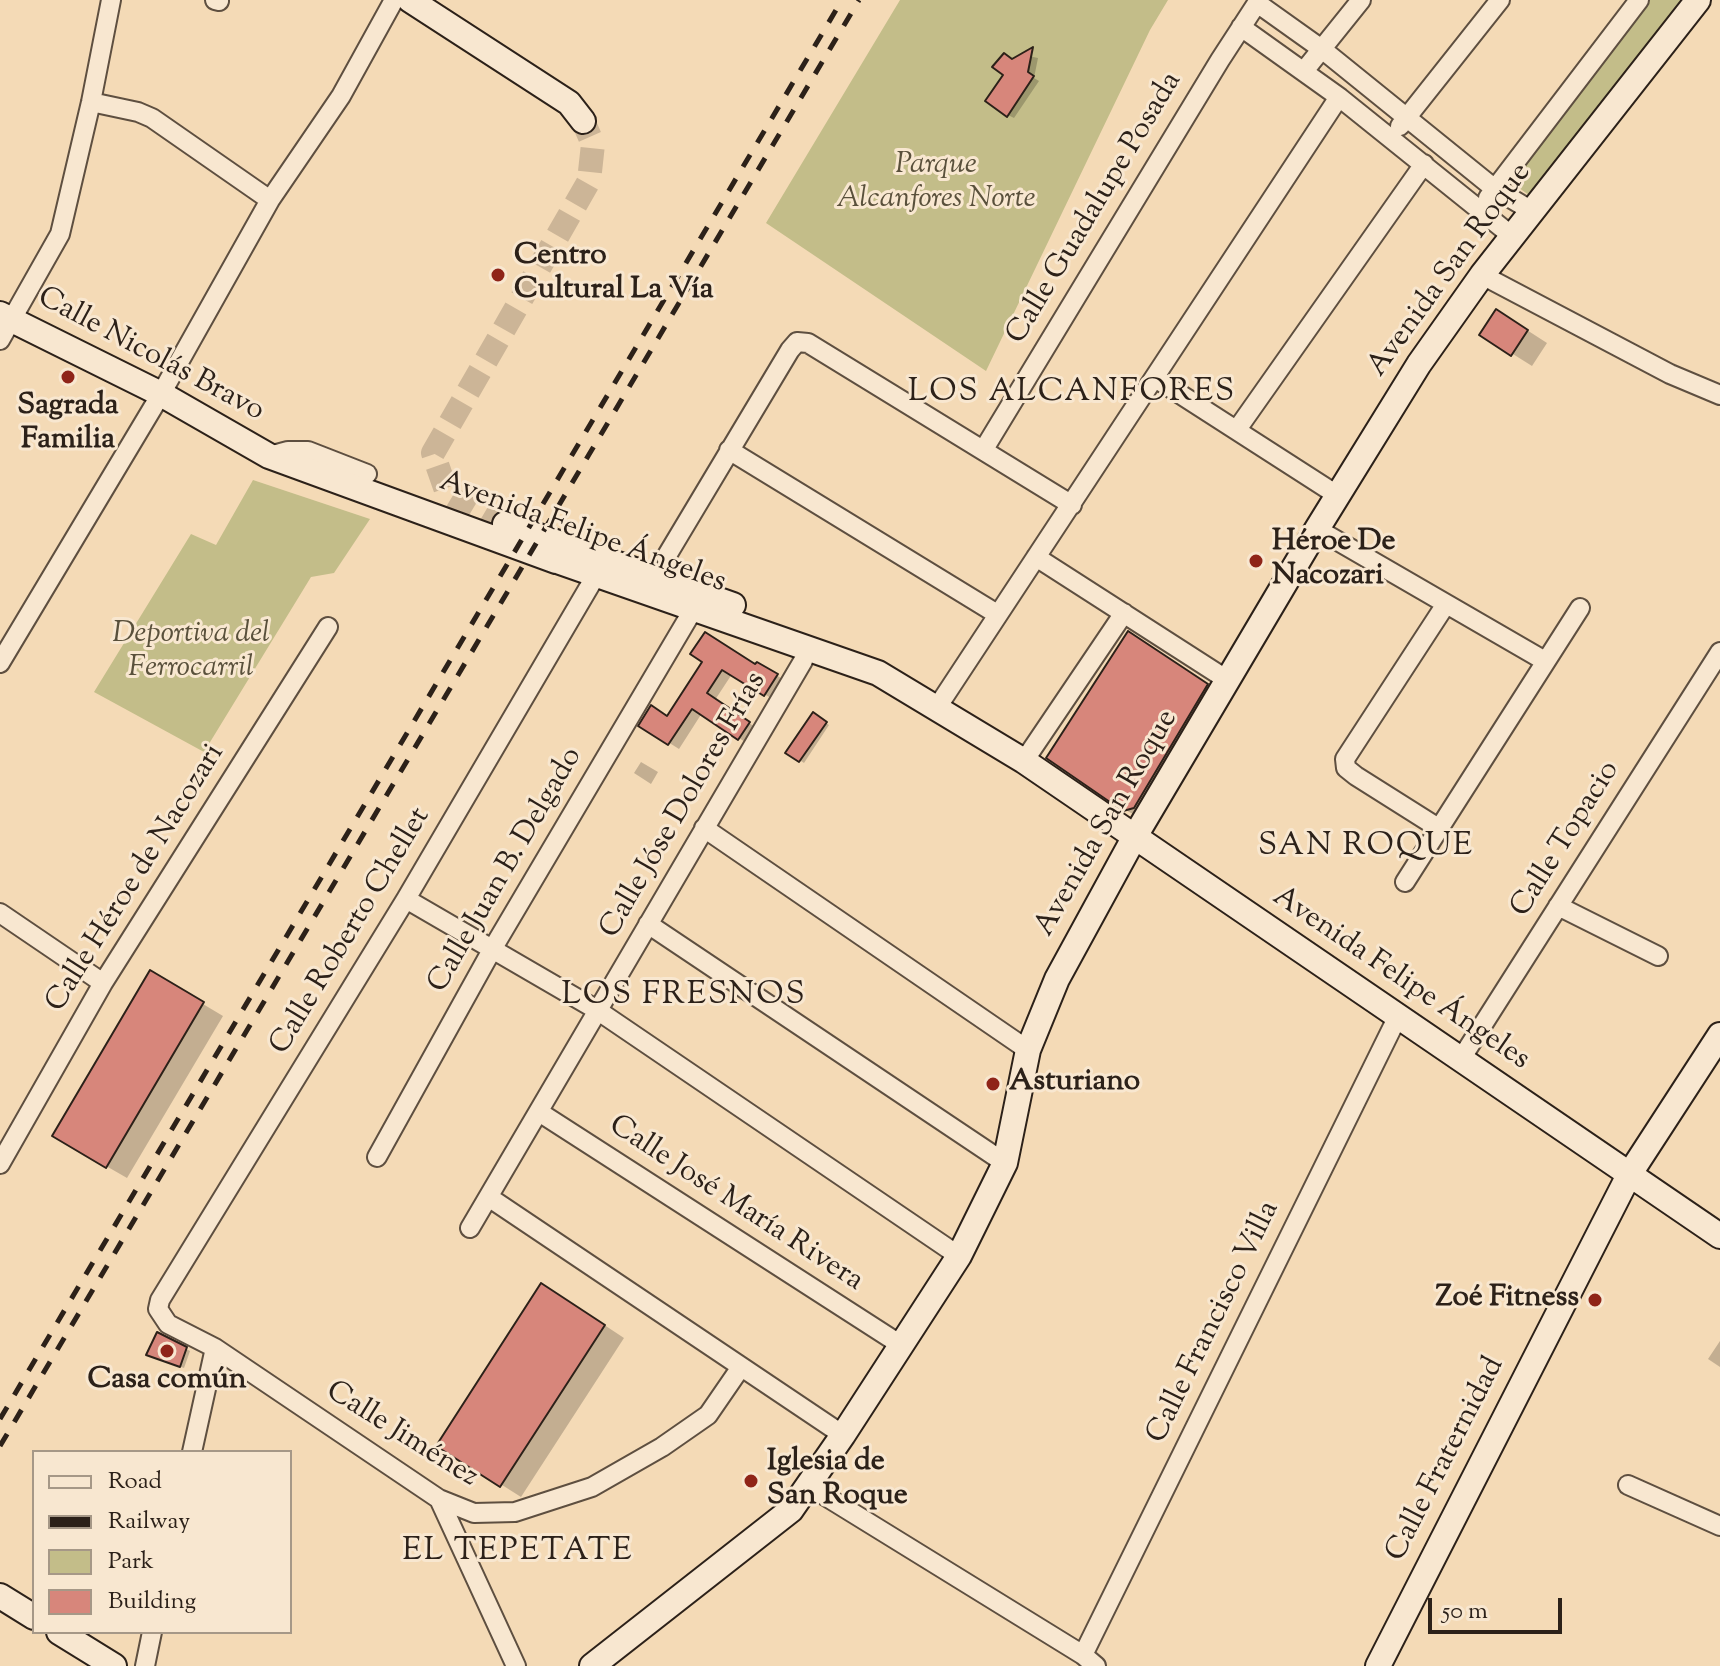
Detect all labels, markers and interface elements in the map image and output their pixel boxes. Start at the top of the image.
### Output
street label: Calle Guadalupe Posada [1001,67,1191,351]
park label: Parque Alcanfores Norte [836,149,1036,220]
street label: Avenida San Roque [1361,157,1541,385]
place label: Centro Cultural La Vía [514,240,714,310]
marker: Centro Cultural La Vía [489,266,507,284]
street label: Calle Nicolás Bravo [30,281,270,431]
marker: Sagrada Familia [59,368,77,386]
district label: LOS ALCANFORES [908,376,1236,414]
place label: Sagrada Familia [17,390,119,460]
street label: Avenida Felipe Ángeles [434,465,730,603]
place label: Héroe De Nacozari [1272,526,1395,596]
marker: Héroe De Nacozari [1247,552,1265,570]
park label: Deportiva del Ferrocarril [112,618,270,688]
street label: Calle Jóse Dolores Frías [594,667,776,945]
street label: Avenida San Roque [1029,704,1187,944]
street label: Calle Héroe de Nacozari [40,739,234,1019]
street label: Calle Juan B. Delgado [422,742,592,1000]
street label: Calle Topacio [1505,755,1629,925]
street label: Calle Roberto Chellet [264,802,440,1062]
district label: SAN ROQUE [1258,830,1474,868]
street label: Avenida Felipe Ángeles [1265,880,1535,1080]
district label: LOS FRESNOS [561,979,807,1017]
place label: Asturiano [1009,1066,1140,1102]
marker: Asturiano [984,1075,1002,1093]
street label: Calle José María Rivera [601,1109,869,1301]
street label: Calle Francisco Villa [1141,1196,1289,1450]
place label: Zoé Fitness [1436,1282,1579,1318]
marker: Zoé Fitness [1586,1291,1604,1309]
marker: Casa común [158,1342,176,1360]
street label: Calle Fraternidad [1380,1352,1514,1568]
place label: Casa común [87,1364,247,1400]
street label: Calle Jiménez [318,1375,484,1497]
place label: Iglesia de San Roque [767,1446,908,1516]
legend [32,1450,292,1634]
text: Road [108,1465,162,1499]
marker: Iglesia de San Roque [742,1472,760,1490]
text: Railway [108,1505,190,1539]
district label: EL TEPETATE [402,1535,634,1573]
text: Park [108,1545,154,1579]
scale bar [1432,1582,1566,1632]
text: Building [108,1585,196,1619]
text: 50 m [1442,1595,1488,1629]

